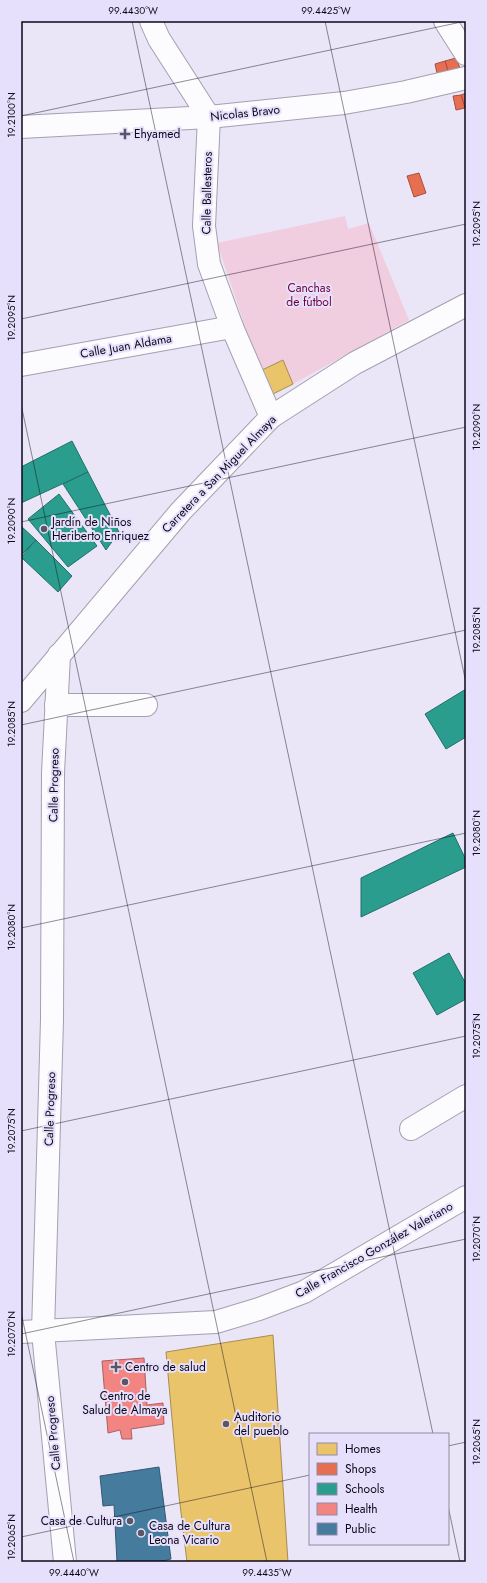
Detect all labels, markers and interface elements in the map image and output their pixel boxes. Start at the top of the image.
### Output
text: 99.4430°W [108,3,158,18]
text: 99.4425°W [301,3,351,18]
text: 19.2100°N [4,92,19,138]
street label: Nicolas Bravo [209,100,281,126]
place label: Ehyamed [134,125,180,143]
marker: Ehyamed [119,128,131,140]
street label: Calle Ballesteros [197,151,217,234]
text: 19.2095°N [469,201,484,247]
park label: Canchas de fútbol [286,279,332,311]
text: 19.2095°N [4,295,19,341]
street label: Calle Juan Aldama [79,329,173,363]
text: 19.2090°N [469,404,484,450]
street label: Carretera a San Miguel Almaya [158,411,280,537]
text: 19.2090°N [4,498,19,544]
place label: Jardín de Niños Heriberto Enriquez [50,513,149,545]
marker: Jardín de Niños Heriberto Enriquez [39,524,49,534]
text: 19.2085°N [469,607,484,653]
text: 19.2085°N [4,701,19,747]
street label: Calle Progreso [44,747,64,822]
text: 19.2080°N [469,810,484,856]
text: 19.2080°N [4,904,19,950]
text: 19.2075°N [469,1013,484,1059]
street label: Calle Progreso [40,1071,60,1147]
text: 19.2075°N [4,1108,19,1154]
street label: Calle Francisco González Valeriano [292,1197,457,1303]
text: 19.2070°N [469,1216,484,1262]
text: 19.2070°N [4,1311,19,1357]
place label: Centro de salud [125,1358,206,1376]
marker: Centro de salud [110,1361,122,1373]
marker: Centro de Salud de Almaya [120,1377,130,1387]
place label: Centro de Salud de Almaya [82,1387,168,1419]
street label: Calle Progreso [41,1395,65,1471]
place label: Auditorio del pueblo [234,1408,289,1440]
marker: Auditorio del pueblo [221,1419,231,1429]
text: 19.2065°N [469,1419,484,1465]
legend [309,1433,449,1545]
text: Homes [345,1440,381,1458]
text: Shops [345,1460,376,1478]
text: Schools [345,1480,384,1498]
text: Health [345,1500,377,1518]
place label: Casa de Cultura [41,1512,122,1530]
text: 19.2065°N [4,1514,19,1560]
marker: Casa de Cultura [125,1516,135,1526]
place label: Casa de Cultura Leona Vicario [149,1517,230,1549]
text: Public [345,1520,376,1538]
marker: Casa de Cultura Leona Vicario [136,1528,146,1538]
text: 99.4440°W [49,1565,99,1580]
text: 99.4435°W [242,1565,292,1580]

